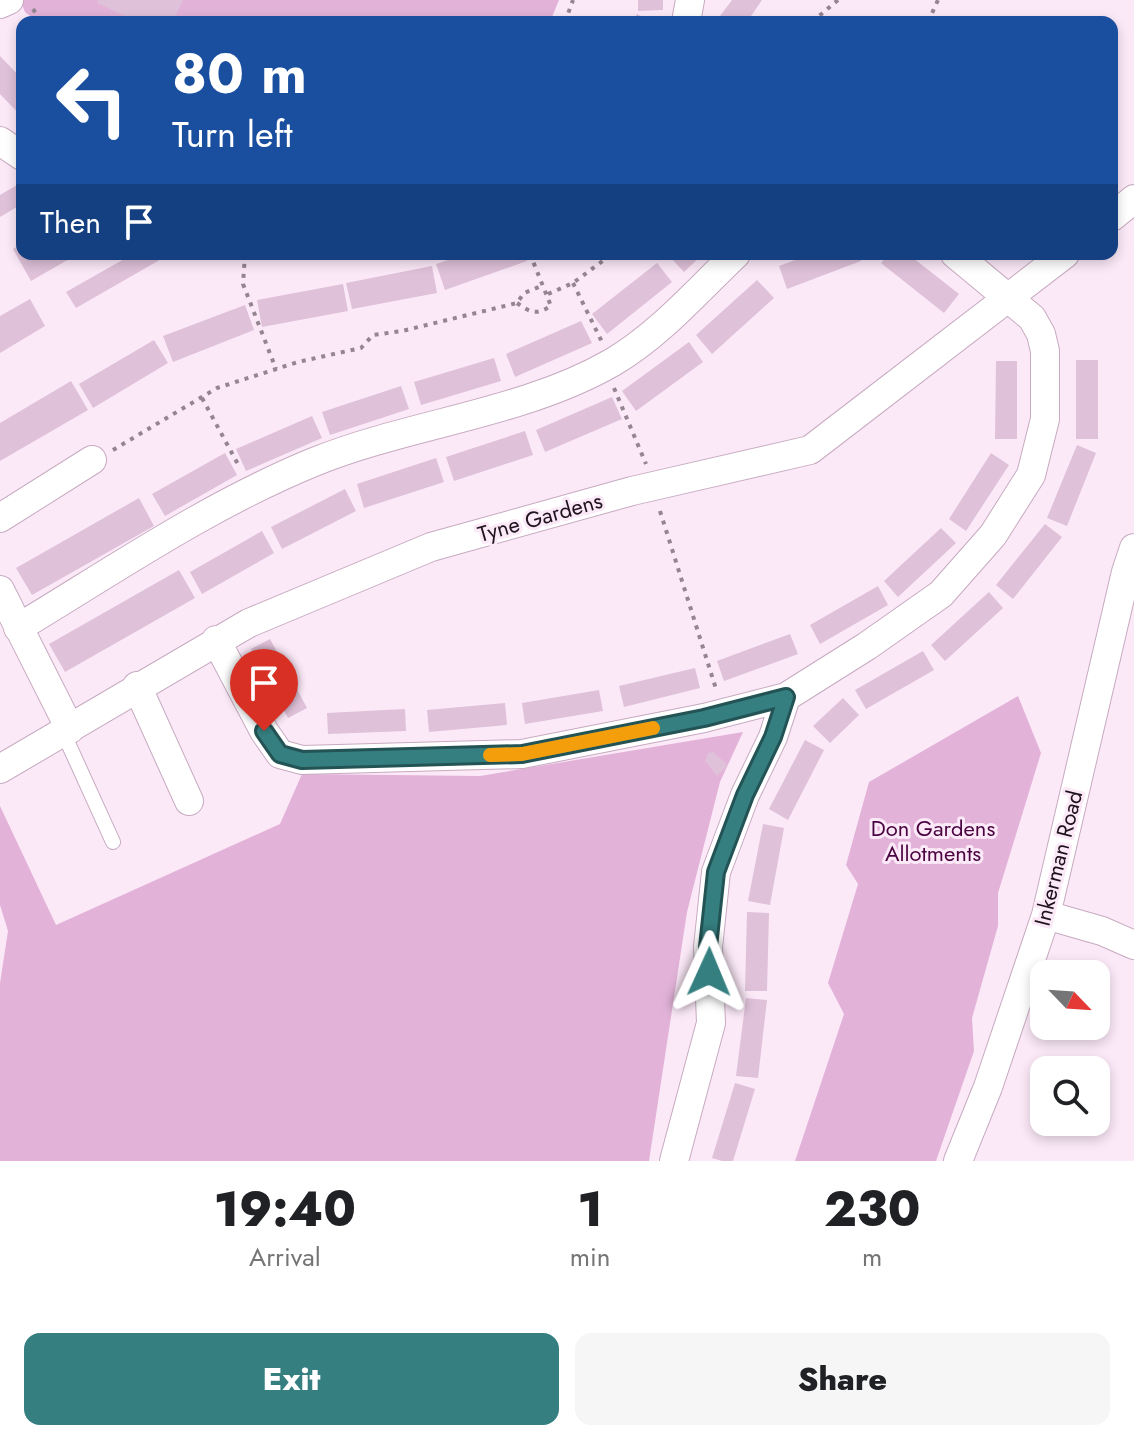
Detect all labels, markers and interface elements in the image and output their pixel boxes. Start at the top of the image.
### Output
text: 80 m [172,33,307,114]
icon: left [40,48,144,152]
text: Turn left [172,108,293,160]
icon: arrive [117,200,161,244]
text: Then [40,201,101,244]
street label: Tyne Gardens [474,484,606,550]
pin [230,649,298,731]
icon: arrive [242,661,286,705]
street label: Inkerman Road [1026,787,1090,929]
park label: Don Gardens Allotments [871,812,995,869]
position arrow [667,930,751,1014]
north arrow [1030,960,1110,1040]
map controls [1030,960,1110,1136]
button: search [1030,1056,1110,1136]
text: 19:40 [214,1175,356,1244]
text: 1 [577,1175,603,1244]
text: 230 [824,1175,920,1244]
text: Arrival [249,1238,321,1276]
text: min [570,1238,610,1276]
text: m [862,1238,882,1276]
button: Exit [24,1333,559,1425]
button: Share [575,1333,1110,1425]

